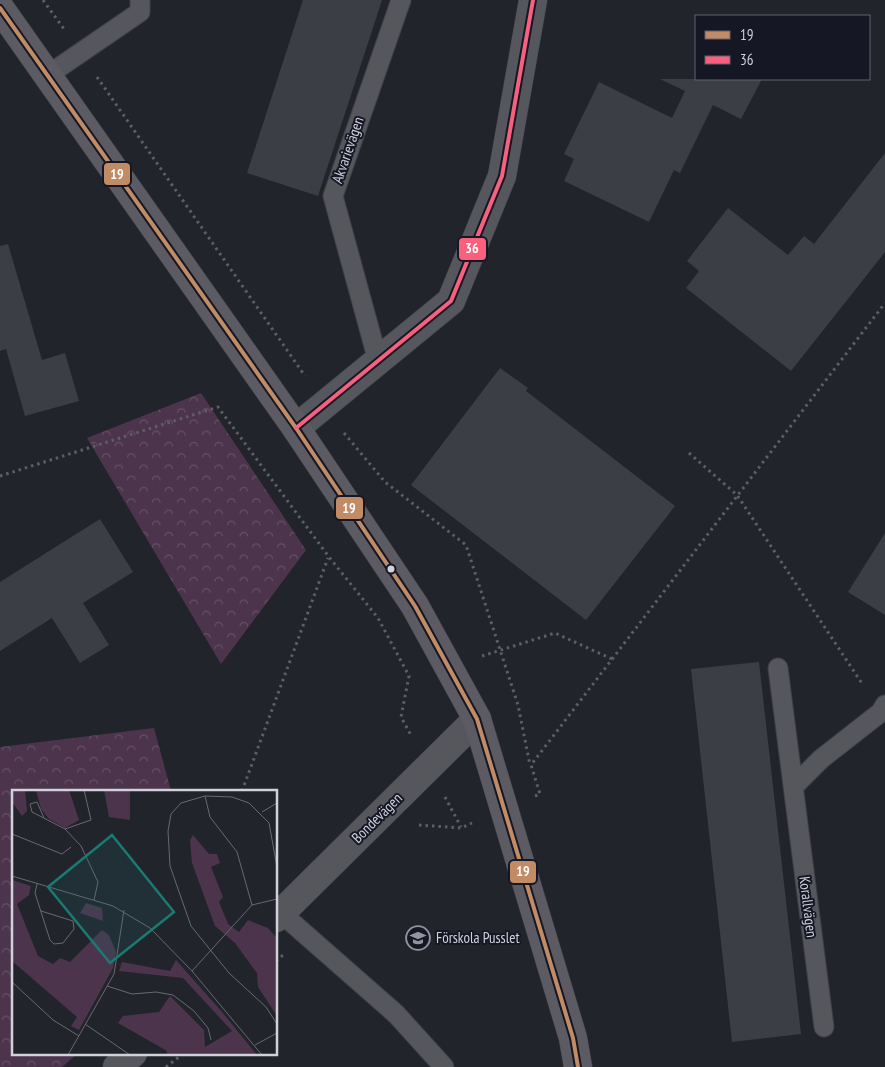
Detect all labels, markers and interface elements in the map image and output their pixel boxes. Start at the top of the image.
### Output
legend [695,15,870,80]
text: 19 [740,25,754,44]
text: 36 [740,50,754,69]
street label: Akvarievägen [327,114,368,186]
line badge: 19 [103,162,131,186]
text: 19 [110,165,124,183]
line badge: 36 [458,237,487,261]
text: 36 [465,239,479,257]
line badge: 19 [335,496,364,520]
text: 19 [342,499,356,517]
unlabelled marker [386,564,396,574]
street label: Bondevägen [347,788,406,847]
inset map [12,790,278,1054]
line badge: 19 [509,860,537,884]
text: 19 [516,862,530,880]
street label: Korallvägen [795,875,822,939]
school or university icon: Förskola Pusslet [405,925,431,951]
place label: Förskola Pusslet [436,928,520,947]

